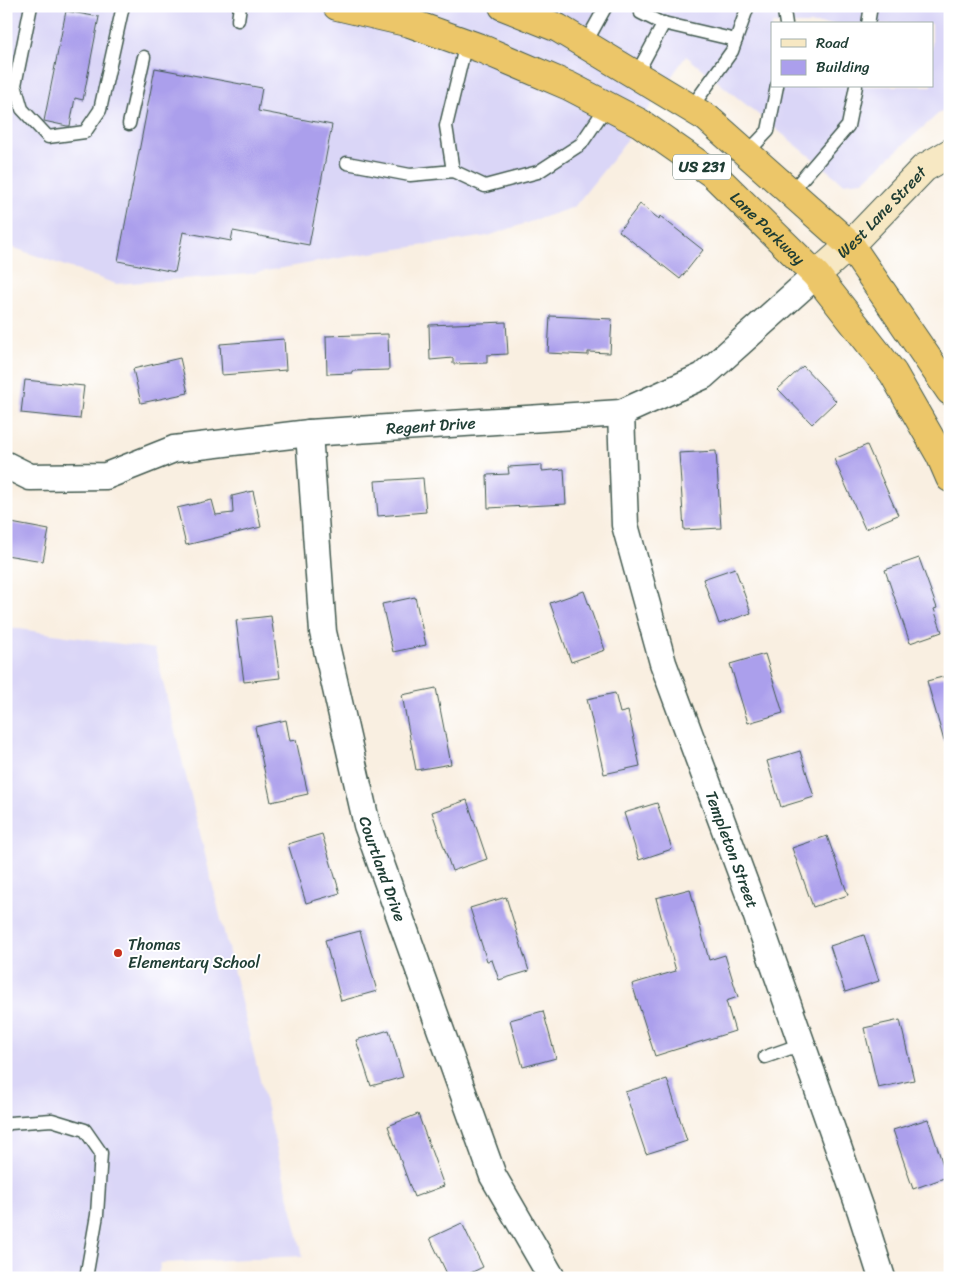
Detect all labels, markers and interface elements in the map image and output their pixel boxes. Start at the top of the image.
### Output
legend [771,22,934,88]
text: Road [816,30,849,56]
text: Building [816,54,870,80]
road number: US 231 [673,154,731,180]
street label: West Lane Street [830,159,934,266]
street label: Lane Parkway [723,184,813,273]
street label: Regent Drive [385,408,477,443]
street label: Templeton Street [697,787,767,912]
street label: Courtland Drive [350,813,415,926]
place label: Thomas Elementary School [128,930,260,977]
marker: Thomas Elementary School [112,947,124,959]

